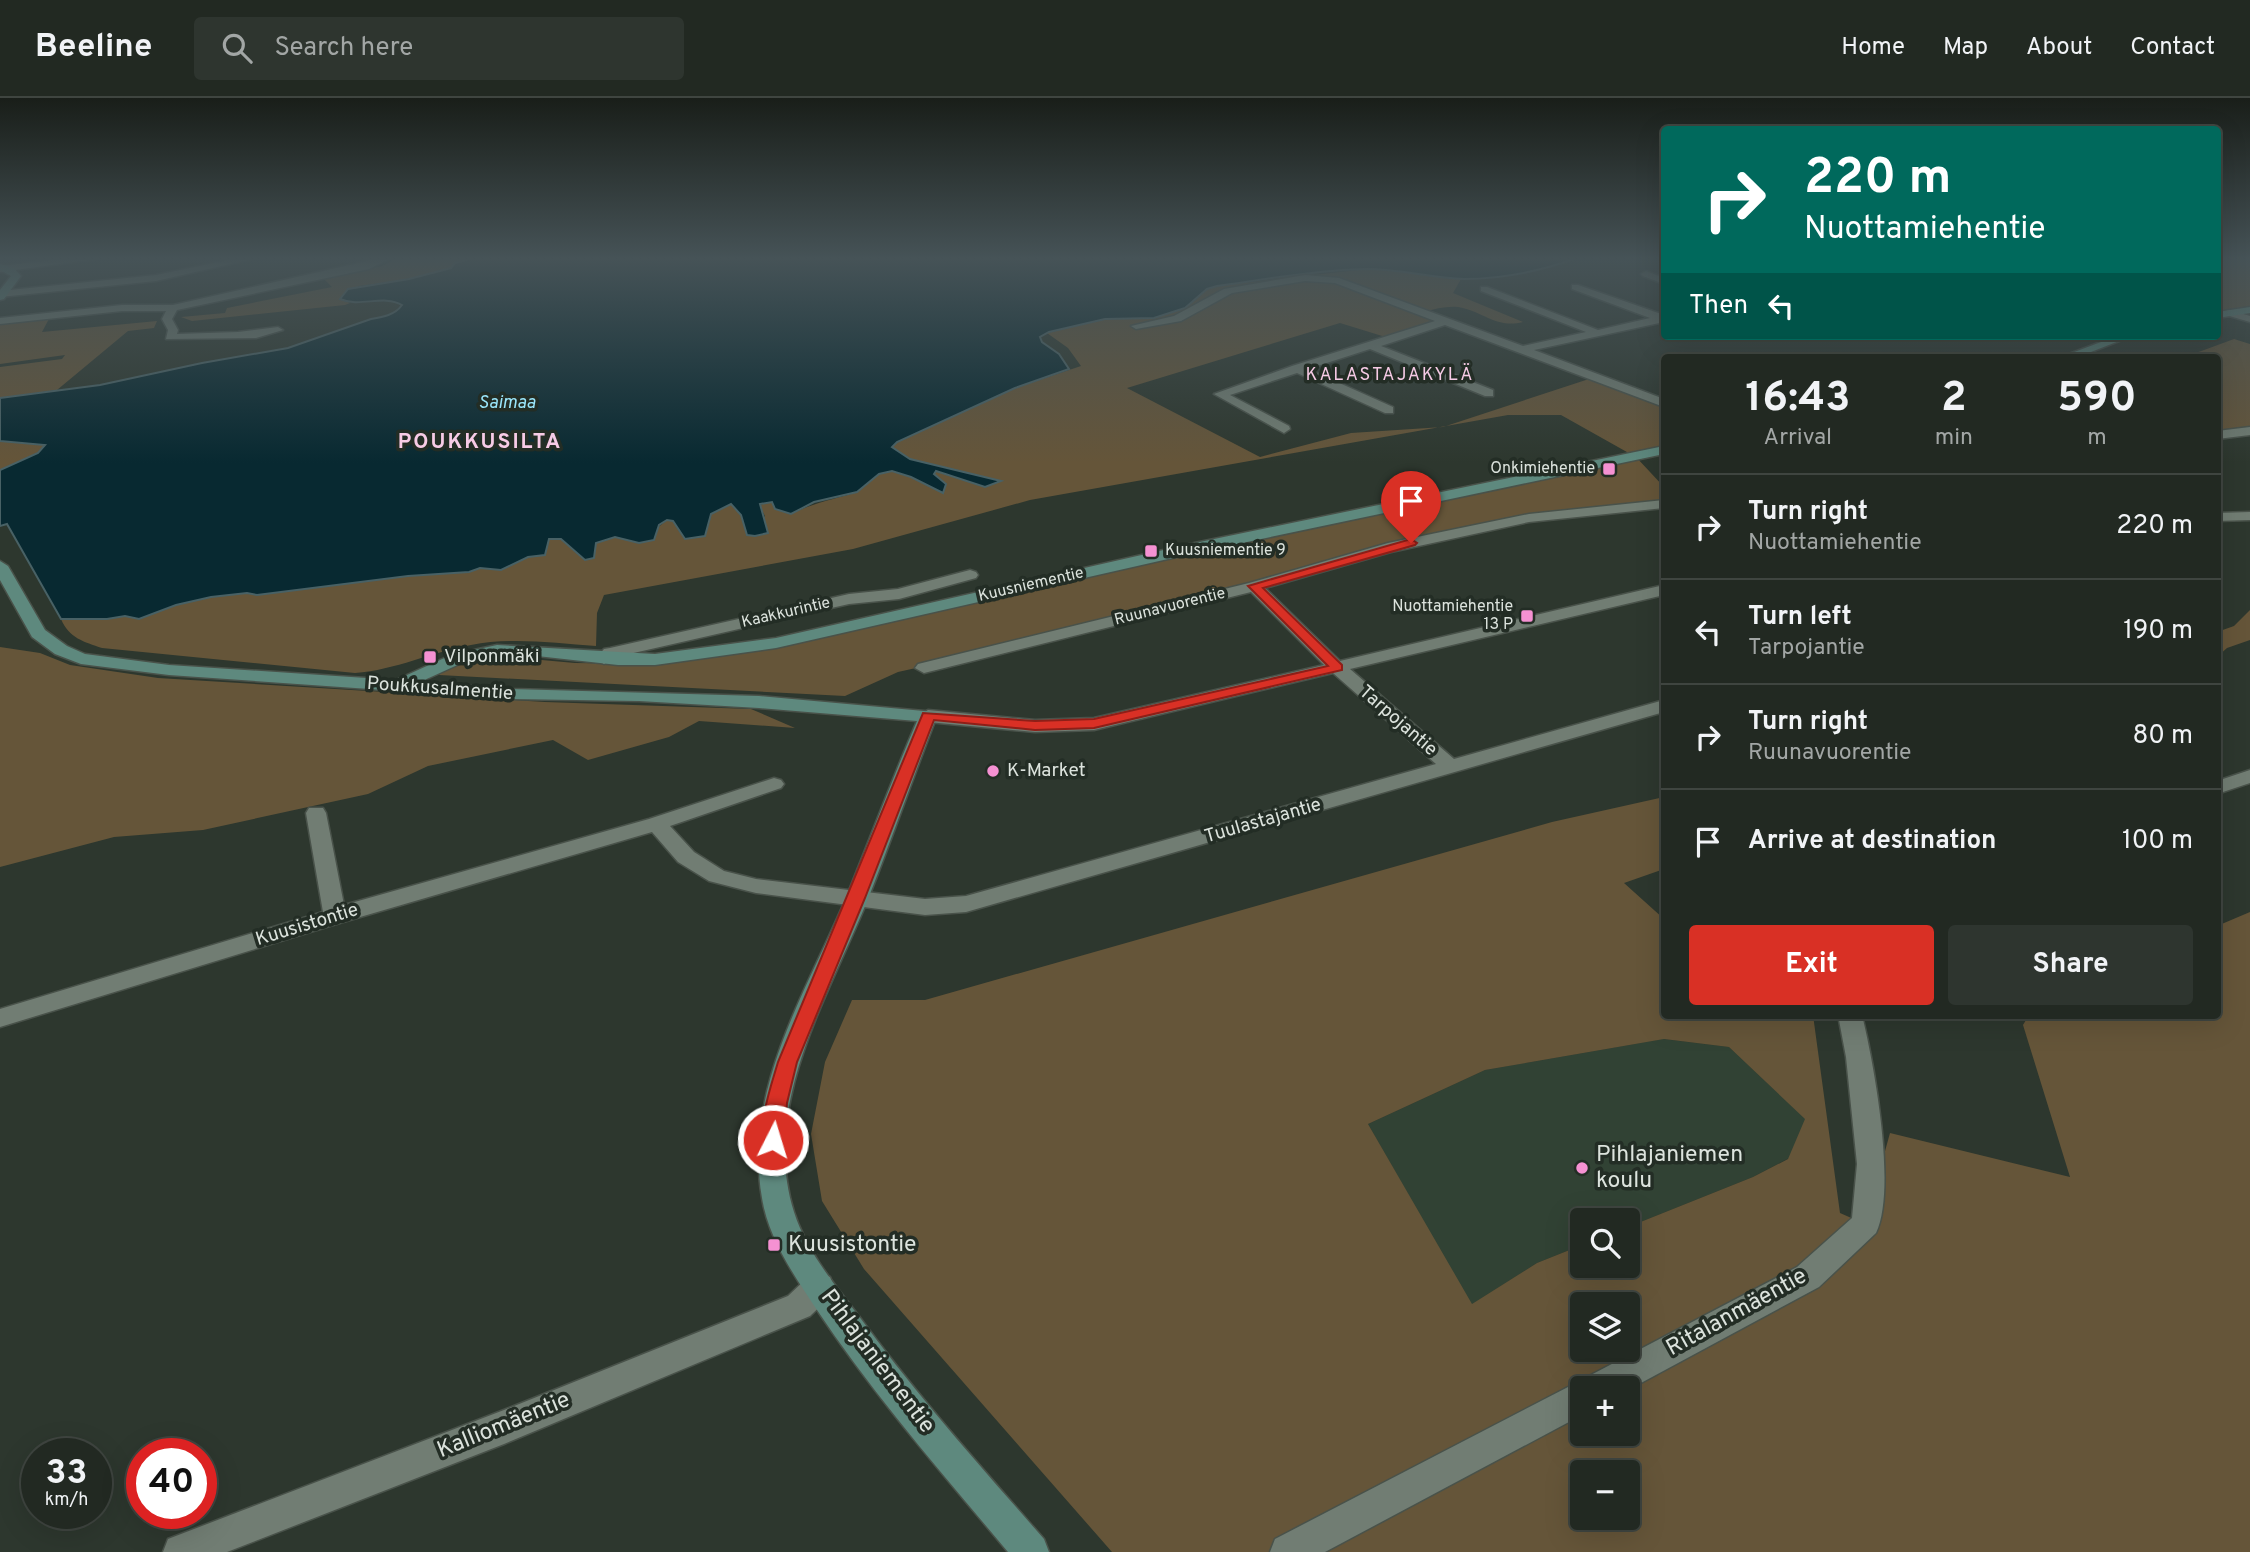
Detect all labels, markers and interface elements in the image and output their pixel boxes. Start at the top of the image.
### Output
search box [194,17,684,80]
text: Beeline [35,27,152,69]
icon: search [218,29,256,67]
text: Search here [274,32,413,65]
text: Home [1841,33,1905,63]
text: Map [1943,33,1988,63]
text: About [2026,33,2092,63]
text: Contact [2130,33,2215,63]
text: 220 m [1804,149,1951,211]
icon: right [1689,154,1780,245]
text: Nuottamiehentie [1804,210,2046,250]
icon: left [1762,287,1800,325]
text: Then [1689,290,1748,323]
district label: KALASTAJAKYLÄ [1306,362,1474,387]
text: 16:43 [1745,373,1850,426]
text: 2 [1941,373,1967,426]
text: 590 [2057,373,2137,426]
water label: Saimaa [478,392,536,415]
text: Arrival [1764,424,1832,453]
text: min [1935,424,1973,453]
text: m [2087,424,2107,453]
district label: POUKKUSILTA [398,429,562,456]
place label: Onkimiehentie [1490,459,1595,479]
marker: Onkimiehentie [1601,461,1617,477]
pin [1381,471,1441,543]
icon: arrive [1392,482,1430,520]
text: Turn right [1748,496,1868,529]
icon: right [1689,508,1727,546]
text: 220 m [2116,510,2193,543]
text: Nuottamiehentie [1748,529,1922,558]
place label: Kuusniementie 9 [1165,541,1286,561]
marker: Kuusniementie 9 [1143,543,1159,559]
street label: Kuusniementie [976,563,1086,607]
street label: Ruunavuorentie [1112,584,1228,630]
street label: Kaakkurintie [740,593,832,633]
place label: Nuottamiehentie 13 P [1392,597,1513,635]
text: Turn left [1748,601,1852,634]
marker: Nuottamiehentie 13 P [1519,608,1535,624]
icon: left [1689,613,1727,651]
text: 190 m [2123,615,2193,648]
text: Tarpojantie [1748,634,1865,663]
place label: Vilponmäki [444,645,540,669]
marker: Vilponmäki [422,649,438,665]
street label: Poukkusalmentie [366,672,514,706]
street label: Tarpojantie [1354,680,1442,762]
text: Turn right [1748,706,1868,739]
icon: right [1689,718,1727,756]
text: 80 m [2133,720,2193,753]
text: Ruunavuorentie [1748,739,1911,768]
place label: K-Market [1007,759,1086,783]
marker: K-Market [985,763,1001,779]
street label: Tuulastajantie [1202,793,1324,849]
icon: arrive [1689,823,1727,861]
text: Arrive at destination [1748,825,1996,858]
text: 100 m [2122,825,2193,858]
street label: Kuusistontie [253,898,361,952]
button: Exit [1689,925,1934,1005]
button: Share [1948,925,2193,1005]
position arrow [736,1103,810,1177]
place label: Pihlajaniemen koulu [1596,1141,1743,1196]
marker: Pihlajaniemen koulu [1574,1160,1590,1176]
map controls [1570,1208,1640,1530]
button: search [1570,1208,1640,1278]
place label: Kuusistontie [788,1231,916,1260]
marker: Kuusistontie [766,1237,782,1253]
street label: Ritalanmäentie [1661,1262,1813,1364]
street label: Pihlajaniementie [813,1284,941,1440]
button: layers [1570,1292,1640,1362]
button: + [1570,1376,1640,1446]
street label: Kalliomäentie [433,1386,575,1466]
speed limit sign: 40 [126,1438,217,1529]
text: 33 [46,1452,87,1496]
button: − [1570,1460,1640,1530]
text: km/h [45,1489,88,1512]

